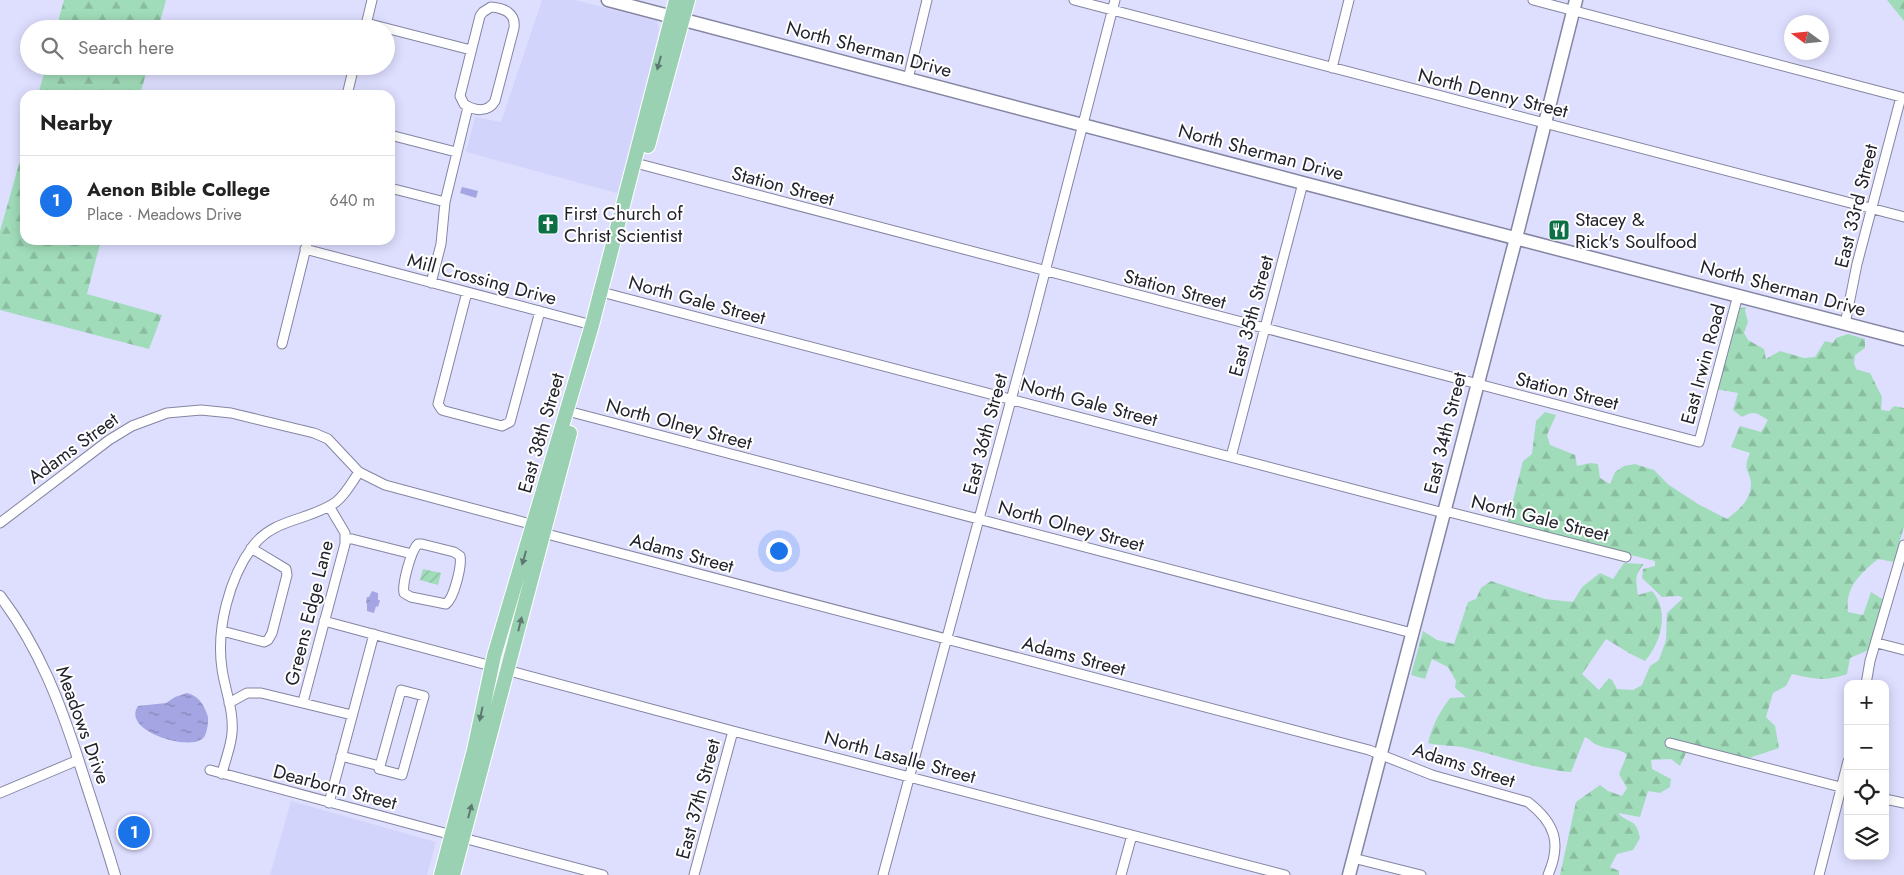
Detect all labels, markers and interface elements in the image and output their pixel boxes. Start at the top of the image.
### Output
street label: North Sherman Drive [783,14,955,84]
north arrow [1784,15,1829,60]
search box [20,20,395,75]
icon: search [38,34,66,62]
text: Search here [78,34,174,61]
one-way arrow [654,56,662,71]
street label: North Denny Street [1415,61,1571,125]
text: Nearby [40,108,112,138]
street label: North Sherman Drive [1175,117,1347,187]
street label: East 33rd Street [1828,141,1885,271]
street label: Station Street [729,159,838,213]
text: Aenon Bible College [87,176,270,203]
text: 1 [52,189,60,212]
text: 640 m [330,189,375,212]
place label: First Church of Christ Scientist [564,200,683,249]
text: Place · Meadows Drive [87,203,242,226]
place label: Stacey & Rick's Soulfood [1575,206,1697,255]
church icon: First Church of Christ Scientist [536,212,560,236]
restaurant icon: Stacey & Rick's Soulfood [1547,218,1571,242]
street label: Mill Crossing Drive [404,246,560,312]
street label: East 35th Street [1222,252,1280,379]
street label: North Sherman Drive [1697,253,1869,323]
street label: Station Street [1121,262,1230,316]
street label: North Gale Street [625,269,769,331]
street label: East Irwin Road [1674,301,1732,427]
street label: Station Street [1513,365,1622,417]
street label: East 38th Street [511,369,571,496]
street label: East 34th Street [1417,369,1473,497]
street label: East 36th Street [956,370,1014,498]
street label: North Gale Street [1017,371,1161,433]
street label: North Olney Street [603,392,755,457]
street label: Adams Street [22,406,124,490]
street label: North Gale Street [1468,488,1612,548]
street label: North Olney Street [995,494,1147,559]
street label: Adams Street [627,526,737,580]
street label: Greens Edge Lane [278,537,340,689]
your location [766,538,792,564]
one-way arrow [520,551,528,566]
one-way arrow [516,616,524,631]
street label: Adams Street [1019,629,1129,683]
street label: Meadows Drive [49,662,117,788]
map controls [1844,680,1889,860]
button: + [1844,680,1889,725]
one-way arrow [477,706,485,722]
street label: North Lasalle Street [821,724,979,790]
button: − [1844,725,1889,770]
street label: East 37th Street [669,736,727,862]
street label: Adams Street [1409,736,1519,794]
street label: Dearborn Street [270,758,400,817]
button: locate [1844,770,1889,815]
one-way arrow [466,804,474,819]
pin: 1 [118,813,150,851]
button: layers [1844,815,1889,860]

